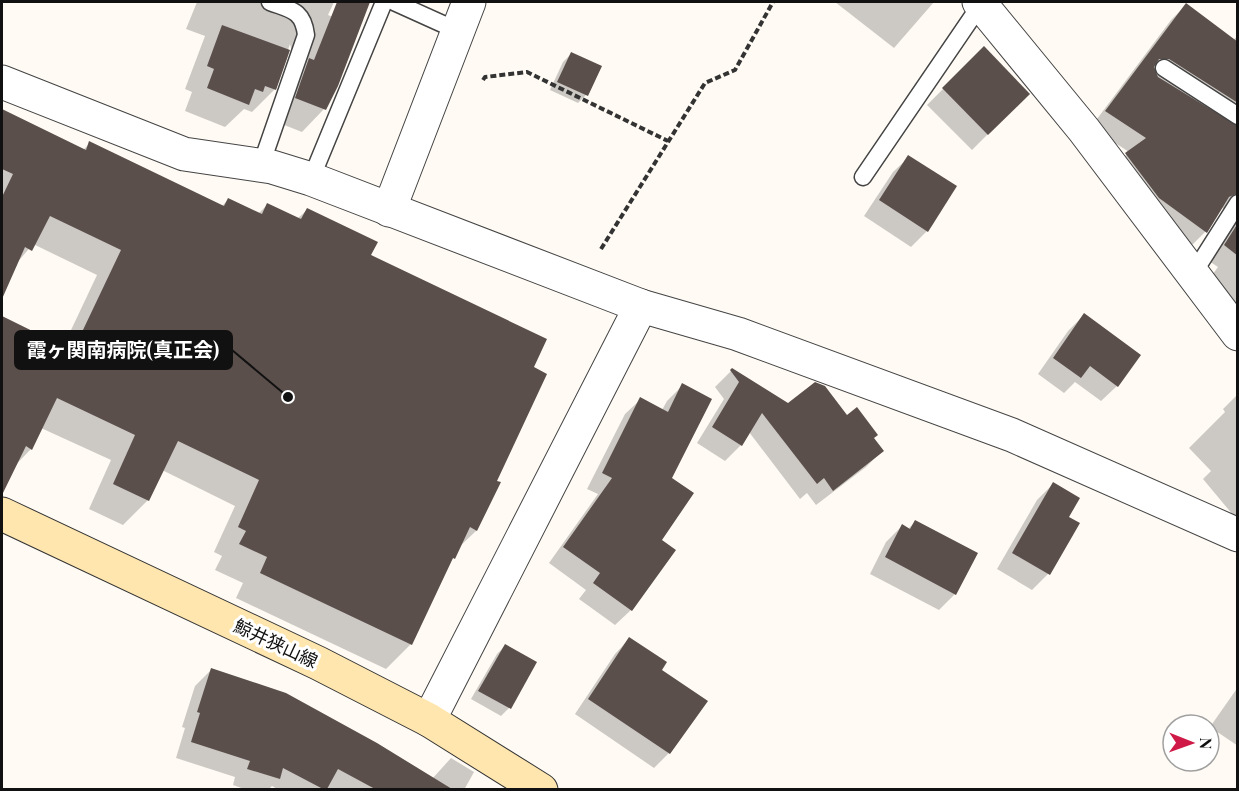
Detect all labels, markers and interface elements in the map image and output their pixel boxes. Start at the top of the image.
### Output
callout: 霞ヶ関南病院(真正会) [15,331,232,369]
text: 霞ヶ関南病院(真正会) [27,335,219,362]
street label: 鯨井狭山線 [230,613,322,673]
north arrow [1161,713,1221,773]
text: N [1196,737,1217,750]

